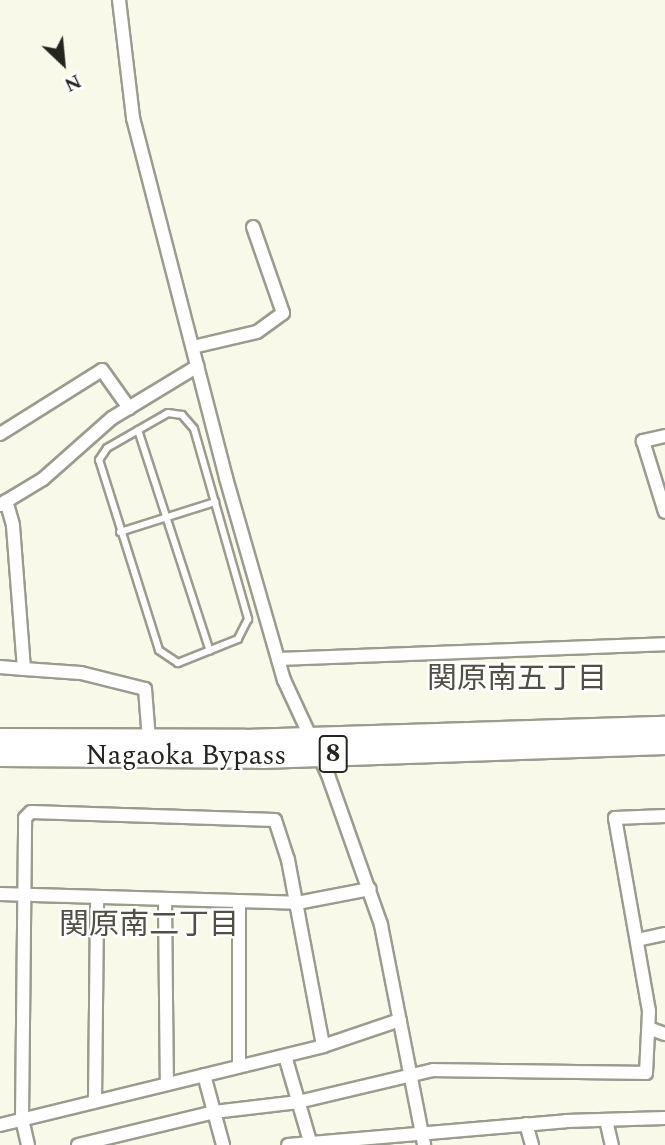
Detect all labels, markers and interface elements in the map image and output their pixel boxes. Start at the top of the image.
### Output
north arrow [28,28,98,98]
text: N [59,66,86,99]
district label: 関原南五丁目 [427,661,607,697]
road number: 8 [317,732,349,776]
street label: Nagaoka Bypass [86,739,286,773]
district label: 関原南二丁目 [59,907,239,943]

